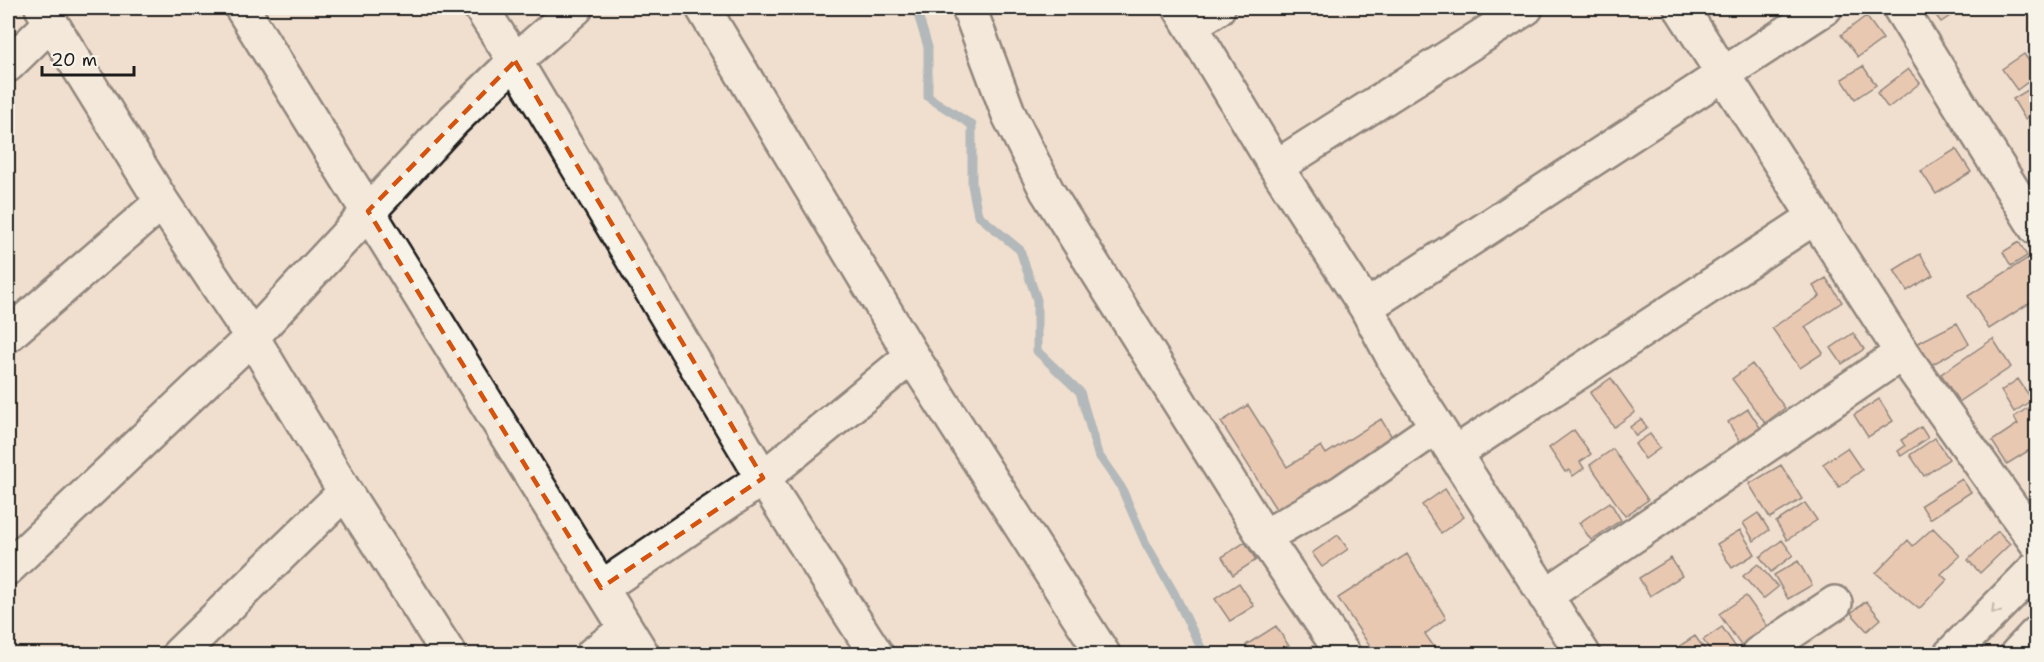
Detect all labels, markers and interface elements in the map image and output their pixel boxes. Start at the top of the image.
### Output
scale bar [42,39,134,77]
text: 20 m [51,48,97,72]
one-way arrow [1992,603,2002,614]

